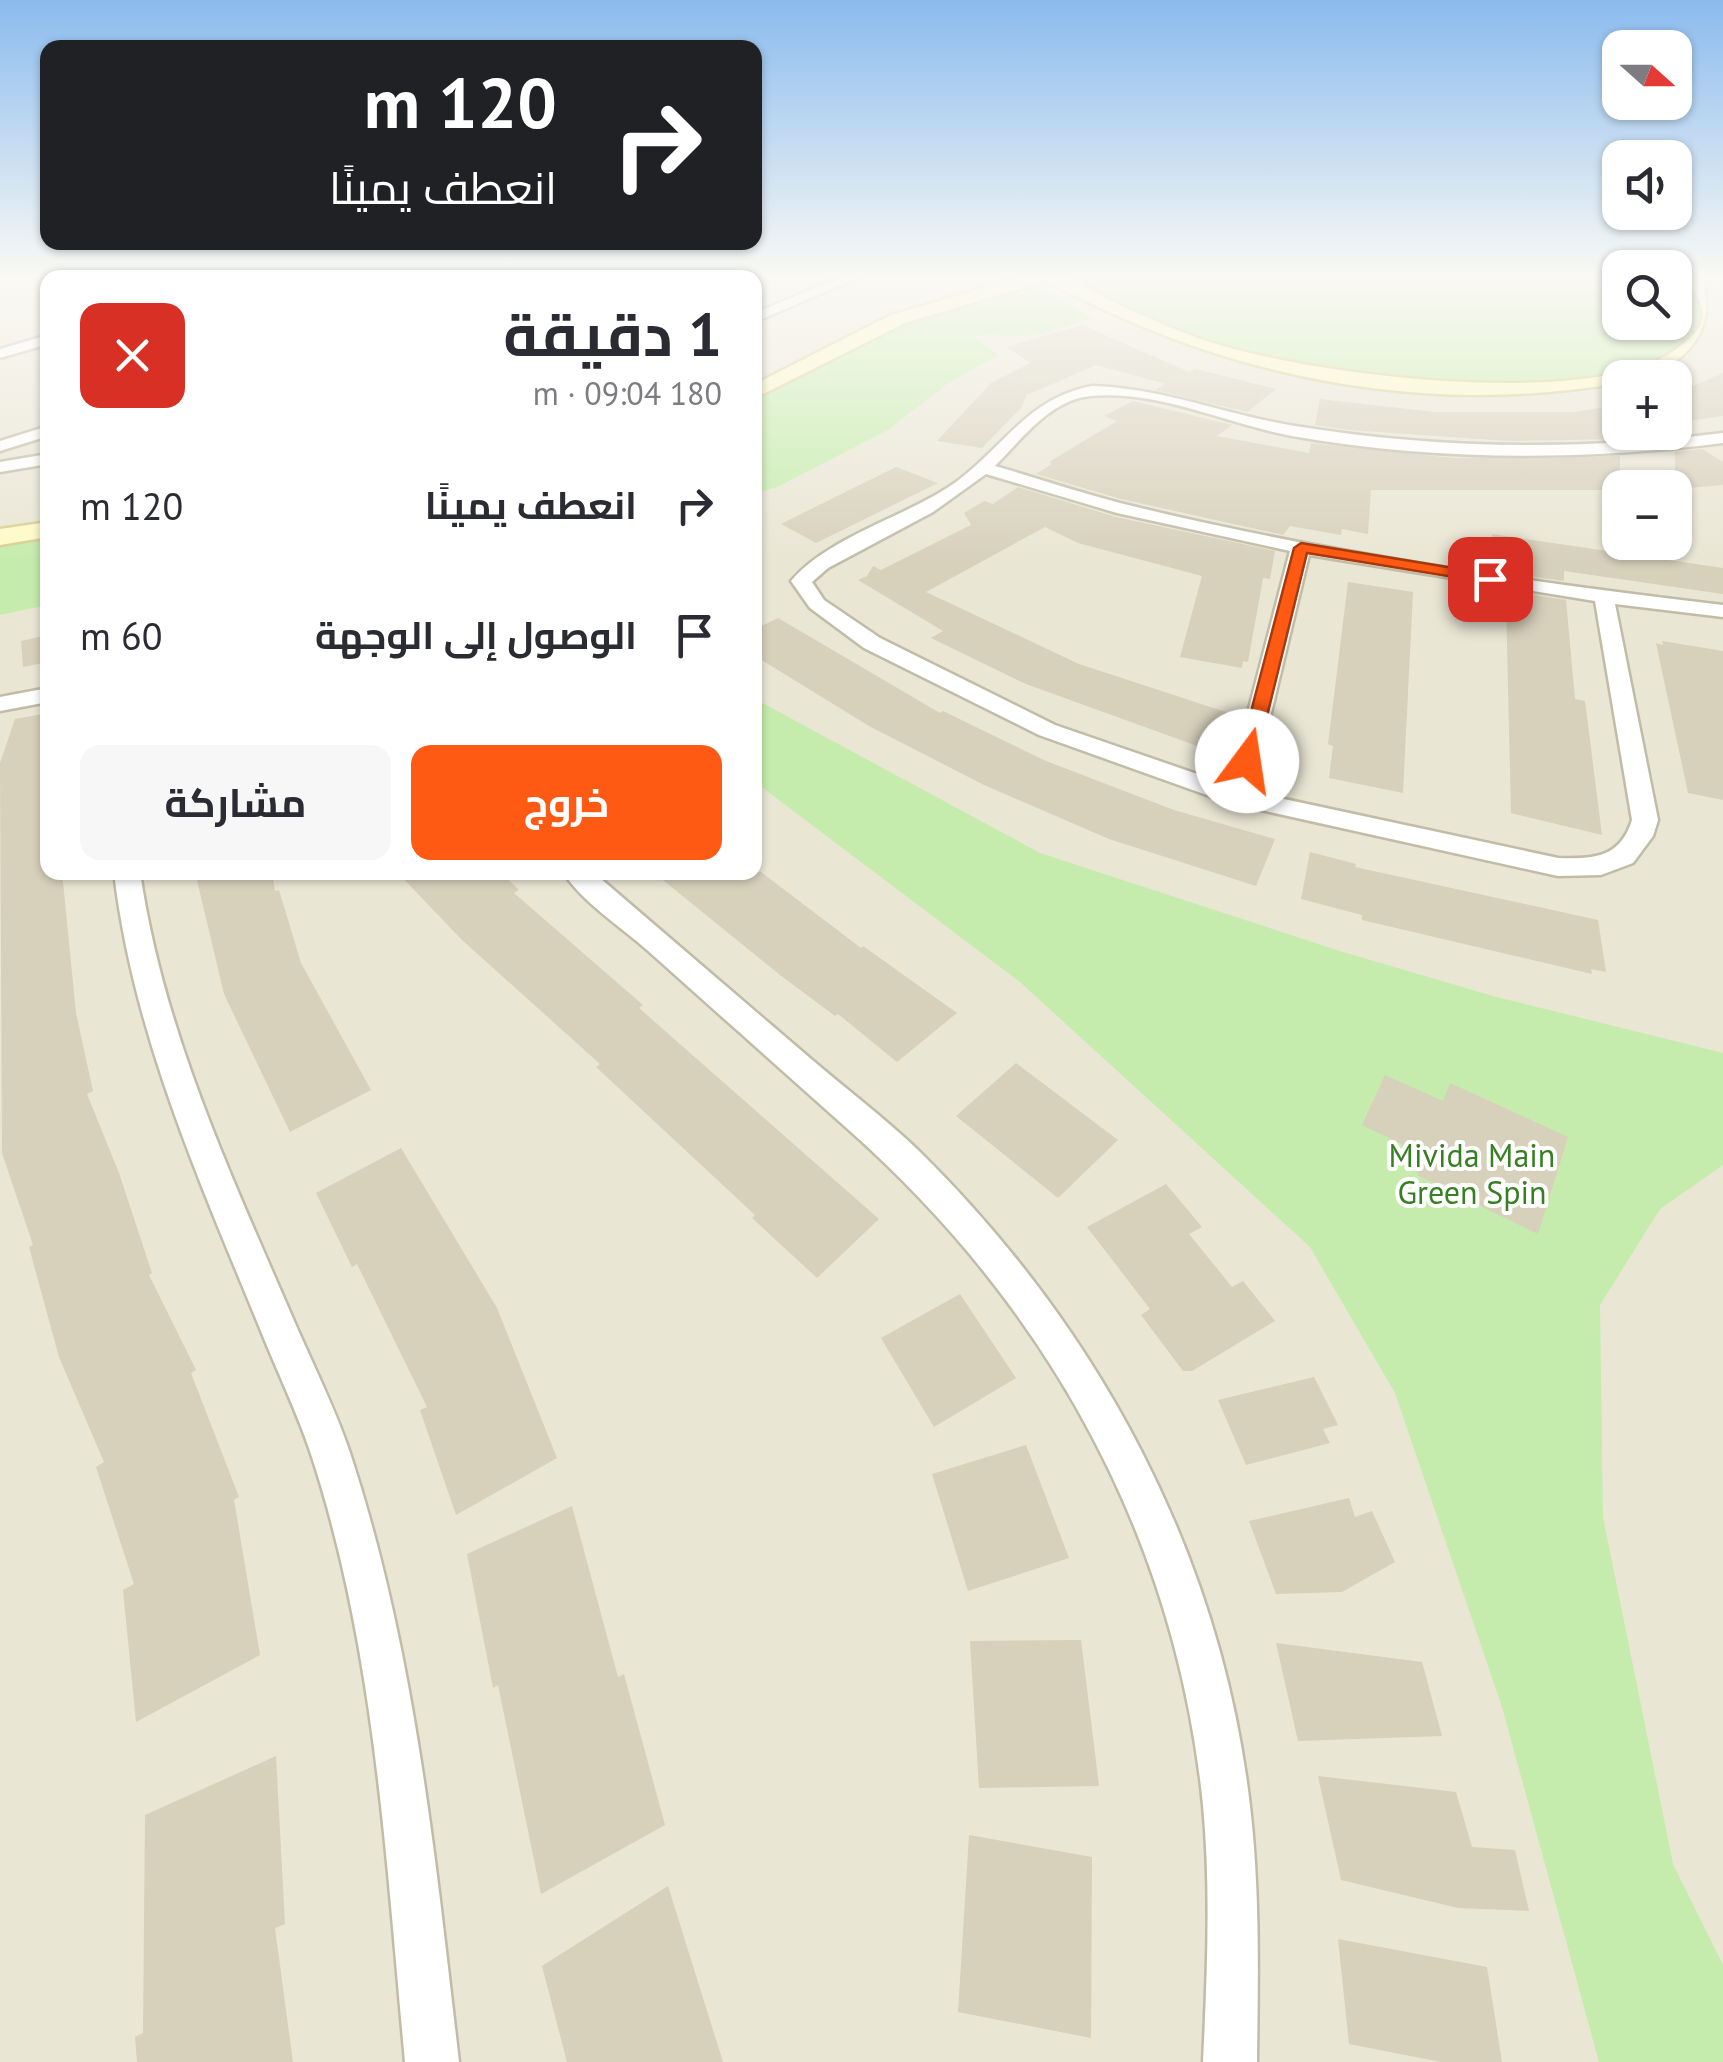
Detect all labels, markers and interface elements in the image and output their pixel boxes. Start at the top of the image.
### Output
north arrow [1602,30,1692,120]
map controls [1602,30,1692,560]
text: 120 m [364,57,557,147]
icon: right [592,80,722,210]
button: sound [1602,140,1692,230]
text: انعطف يمينًا [329,158,557,216]
button: search [1602,250,1692,340]
text: 1 دقيقة [503,295,722,373]
button: close [80,303,185,408]
button: + [1602,360,1692,450]
text: 180 m · 09:04 [533,372,722,414]
button: − [1602,470,1692,560]
icon: right [667,478,722,533]
text: انعطف يمينًا [425,480,637,529]
text: 120 m [80,481,183,530]
pin [1448,537,1533,622]
icon: arrive [1463,552,1518,607]
icon: arrive [667,608,722,663]
text: الوصول إلى الوجهة [315,610,637,659]
text: 60 m [80,611,162,660]
position arrow [1195,709,1299,813]
button: مشاركة [80,745,391,860]
button: خروج [411,745,722,860]
park label: Mivida Main Green Spin [1389,1134,1555,1213]

